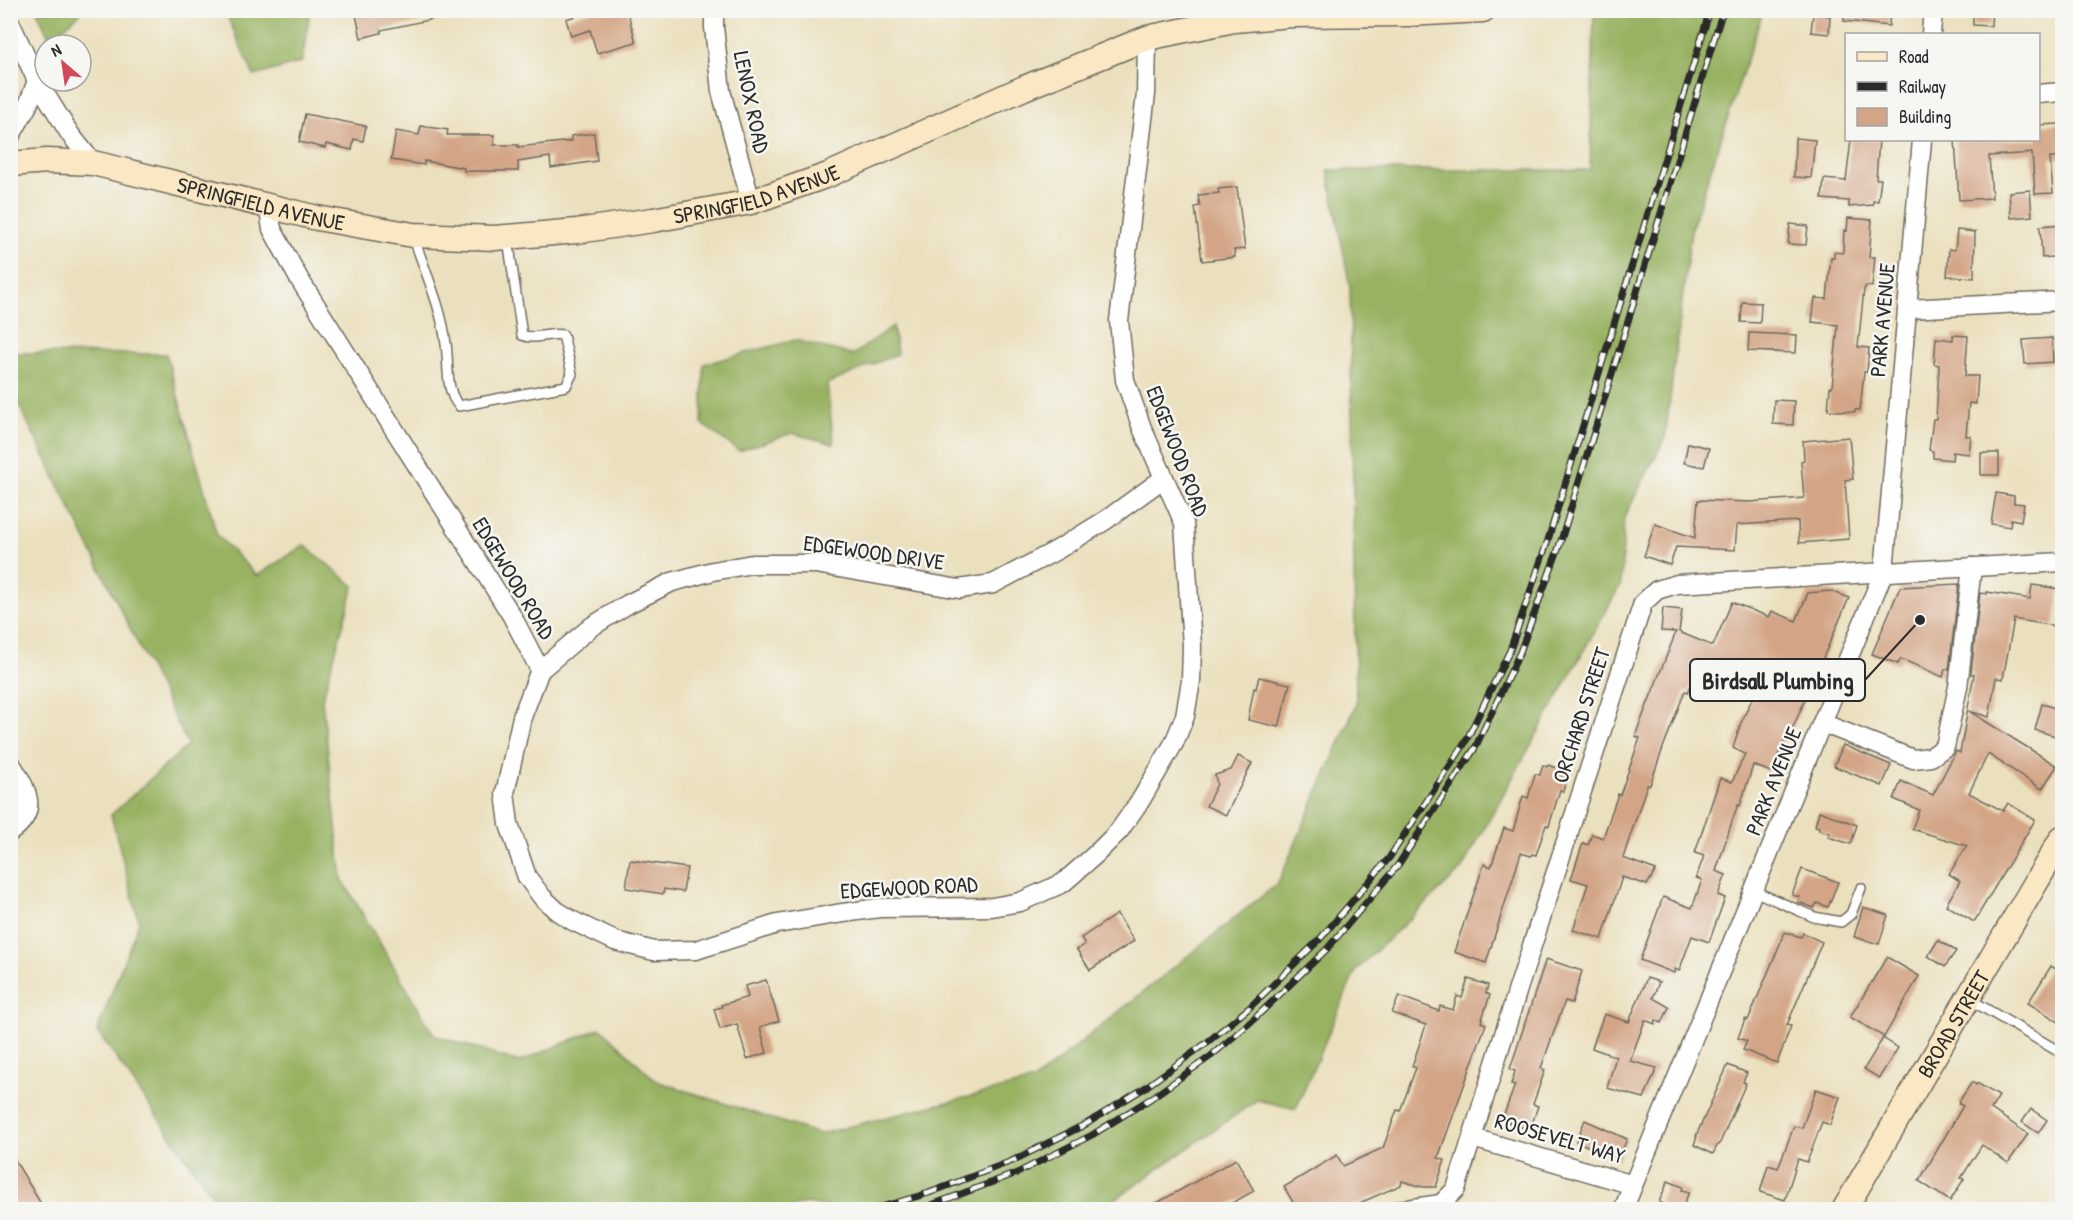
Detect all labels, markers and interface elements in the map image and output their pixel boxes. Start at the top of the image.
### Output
north arrow [33,33,93,93]
legend [1845,33,2040,141]
text: N [47,38,65,62]
text: Road [1899,44,1929,69]
street label: LENOX ROAD [727,48,778,156]
text: Railway [1899,74,1946,99]
text: Building [1899,104,1951,129]
street label: SPRINGFIELD AVENUE [671,157,844,231]
street label: SPRINGFIELD AVENUE [174,169,347,238]
street label: PARK AVENUE [1862,262,1902,378]
street label: EDGEWOOD ROAD [1139,381,1217,521]
street label: EDGEWOOD ROAD [466,511,563,645]
street label: EDGEWOOD DRIVE [802,527,947,577]
street label: ORCHARD STREET [1545,643,1617,787]
callout: Birdsall Plumbing [1690,659,1865,701]
text: Birdsall Plumbing [1702,664,1854,697]
street label: PARK AVENUE [1738,722,1808,840]
street label: EDGEWOOD ROAD [840,868,979,906]
street label: BROAD STREET [1910,964,1997,1083]
street label: ROOSEVELT WAY [1491,1105,1629,1171]

